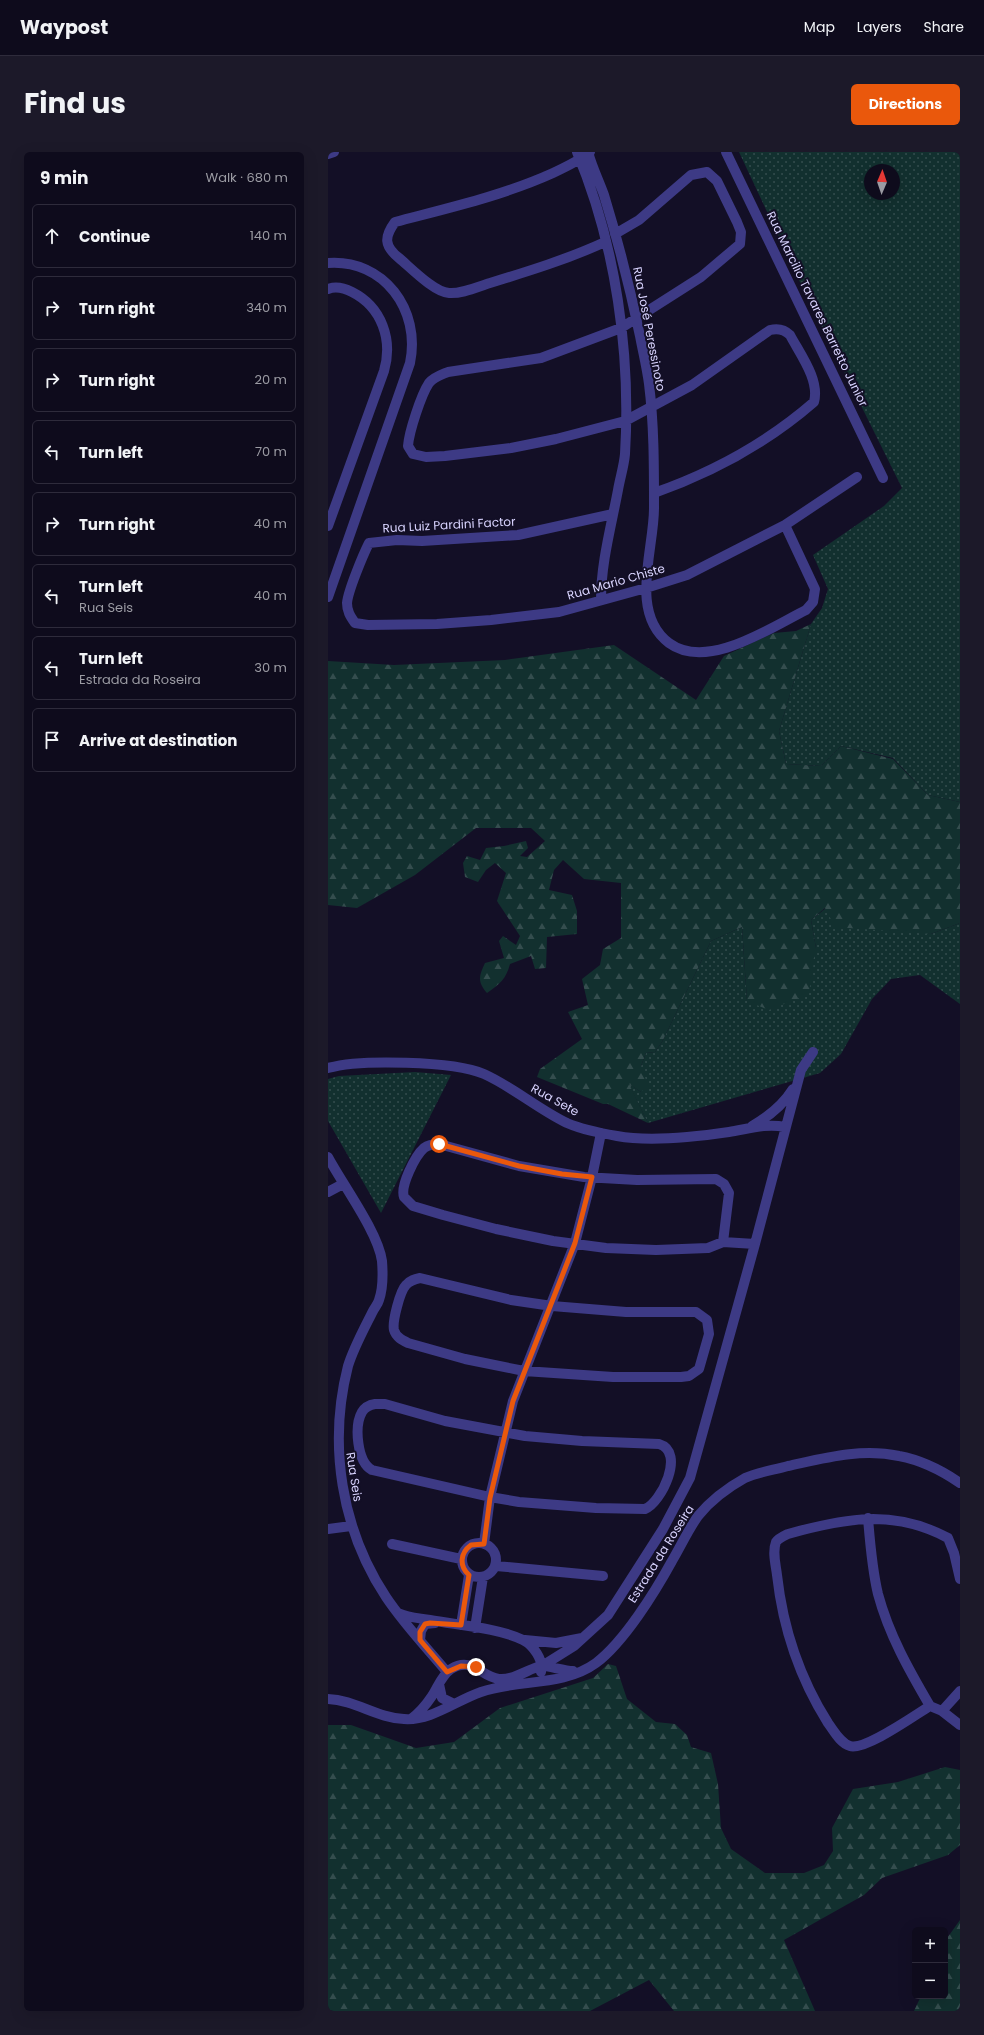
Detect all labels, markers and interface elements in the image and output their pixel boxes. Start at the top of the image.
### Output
text: Waypost [20,14,108,41]
text: Map [804,17,835,37]
text: Layers [857,17,901,37]
text: Share [923,17,964,37]
text: Find us [24,84,126,123]
button: Directions [851,84,960,125]
north arrow [864,164,900,200]
text: 9 min [40,166,89,190]
text: Walk · 680 m [205,168,288,187]
street label: Rua Marcilio Tavares Barretto Junior [763,208,873,410]
icon: ahead [41,225,63,247]
text: Continue [79,226,150,247]
text: 140 m [250,226,287,245]
street label: Rua José Peressinoto [629,265,670,393]
icon: right [41,297,63,319]
text: Turn right [79,298,155,319]
text: 340 m [246,298,287,317]
icon: right [41,369,63,391]
text: Turn right [79,370,155,391]
text: 20 m [254,370,287,389]
icon: left [41,441,63,463]
text: Turn left [79,442,143,463]
text: 70 m [255,442,287,461]
icon: right [41,513,63,535]
street label: Rua Luiz Pardini Factor [382,513,516,536]
text: Turn right [79,514,155,535]
text: 40 m [254,514,287,533]
street label: Rua Mario Chiste [565,559,667,604]
text: Turn left [79,576,143,597]
icon: left [41,585,63,607]
text: 40 m [254,586,287,605]
text: Rua Seis [79,598,133,617]
text: Turn left [79,648,143,669]
icon: left [41,657,63,679]
text: 30 m [254,658,287,677]
text: Estrada da Roseira [79,670,201,689]
icon: arrive [41,729,63,751]
text: Arrive at destination [79,730,237,751]
street label: Rua Sete [528,1079,582,1120]
route start [430,1135,448,1153]
street label: Rua Seis [342,1451,367,1503]
street label: Estrada da Roseira [624,1502,698,1606]
route end [467,1658,485,1676]
map controls [912,1927,948,1999]
button: + [912,1927,948,1963]
button: − [912,1963,948,1999]

